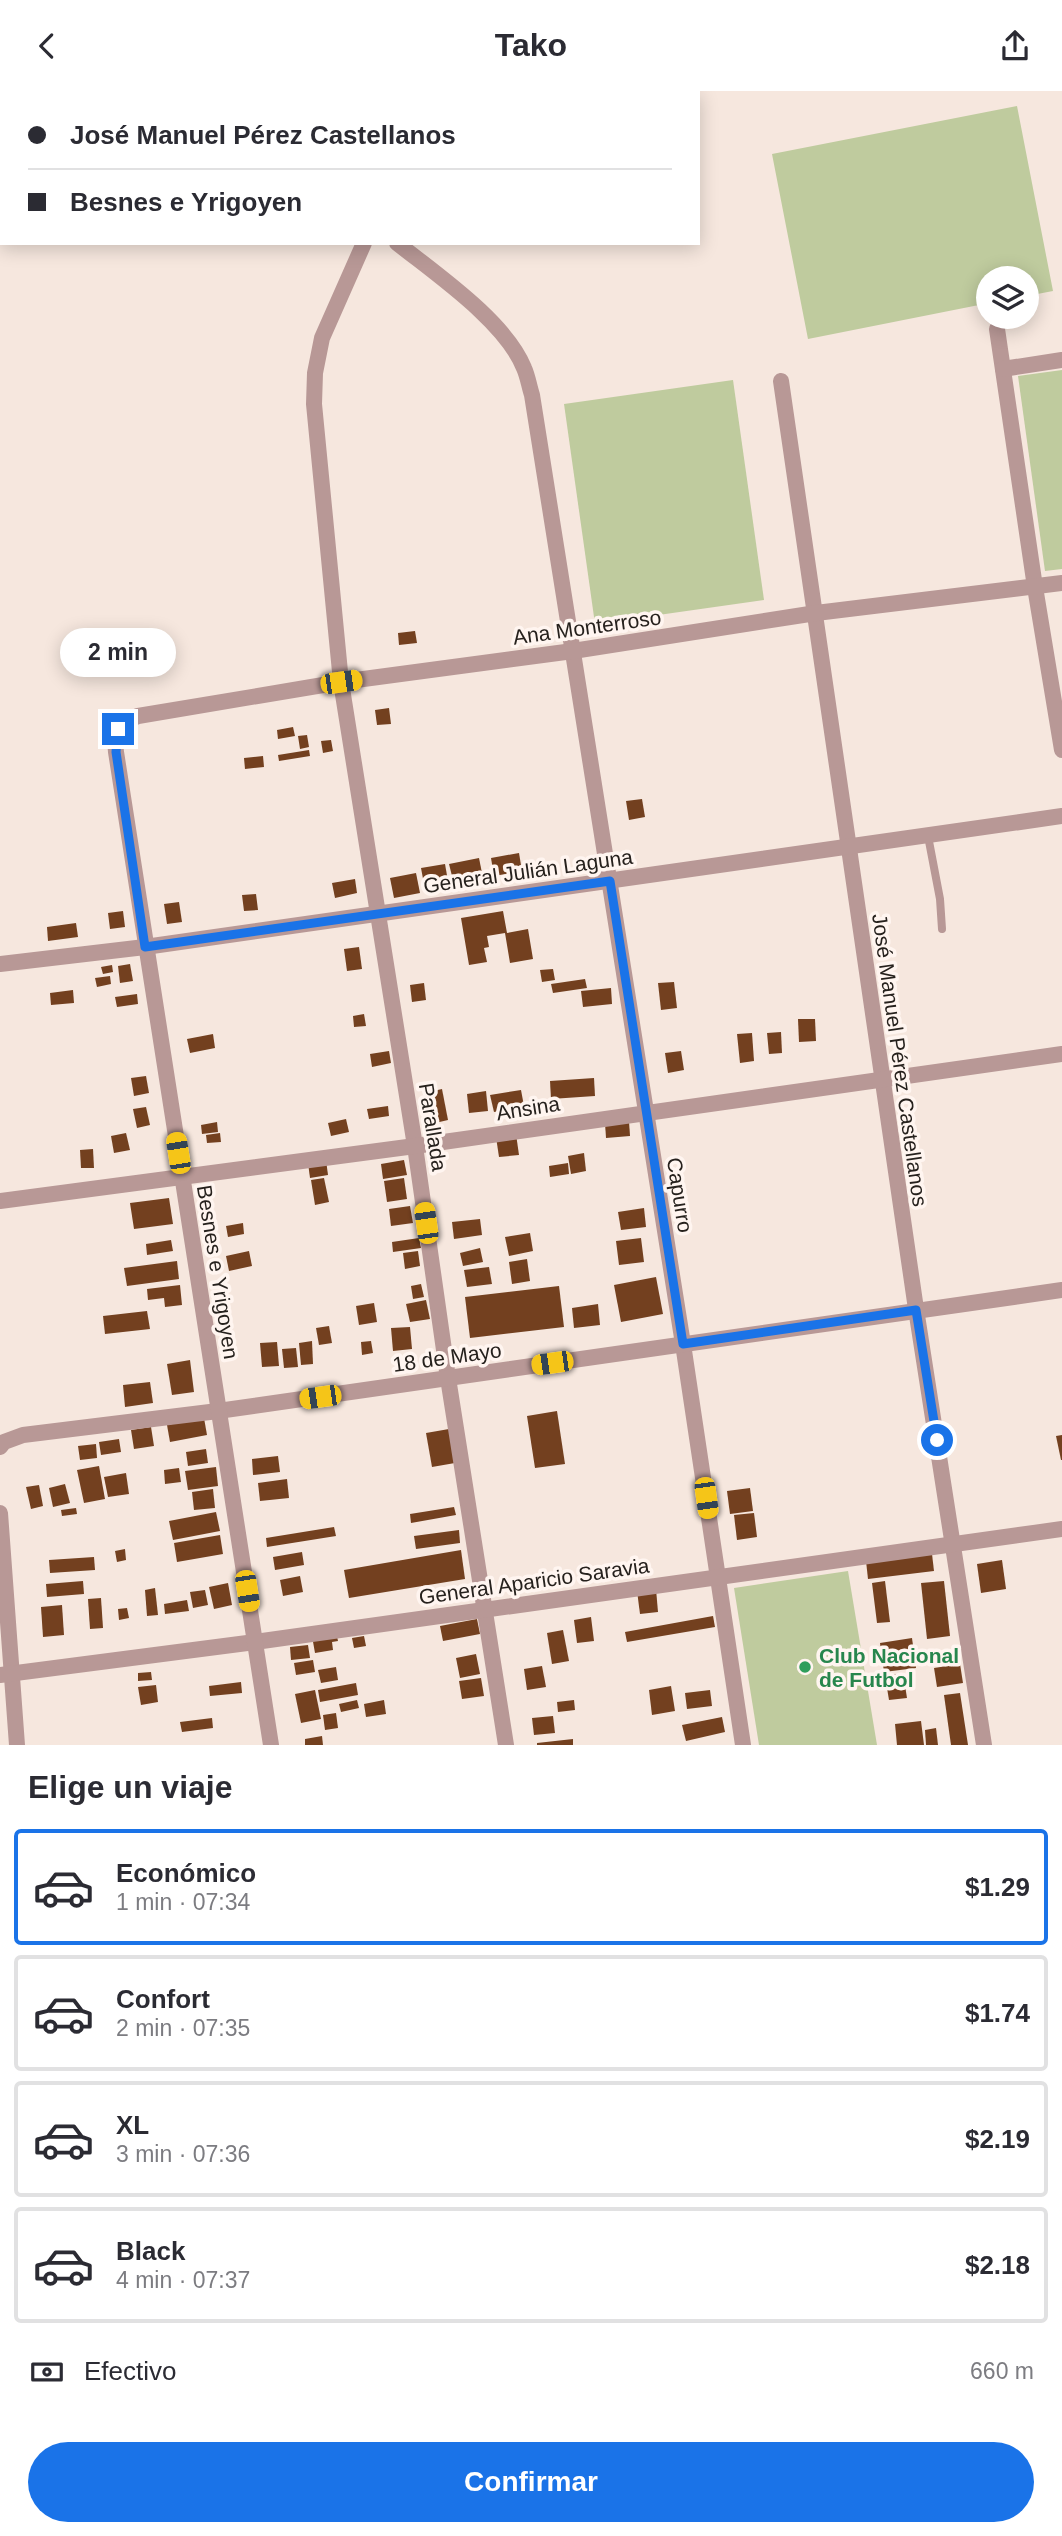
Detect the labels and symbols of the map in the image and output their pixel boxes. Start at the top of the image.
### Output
street label: Ana Monterroso [511,605,663,649]
callout: 2 min [60,627,176,677]
car [319,669,364,695]
route end [102,713,134,745]
street label: General Julián Laguna [422,845,635,897]
street label: José Manuel Pérez Castellanos [868,912,932,1208]
street label: Parallada [415,1081,451,1173]
street label: Ansina [494,1092,562,1124]
car [165,1131,192,1175]
street label: Capurro [663,1156,697,1234]
street label: Besnes e Yrigoyen [193,1183,243,1361]
car [413,1201,440,1245]
street label: 18 de Mayo [391,1338,503,1376]
car [530,1350,575,1376]
car [298,1384,343,1410]
route start [921,1424,953,1456]
car [693,1476,720,1520]
street label: General Aparicio Saravia [417,1553,651,1609]
car [234,1569,261,1613]
place label: Club Nacional de Futbol [819,1644,959,1691]
marker: Club Nacional de Futbol [797,1659,813,1675]

